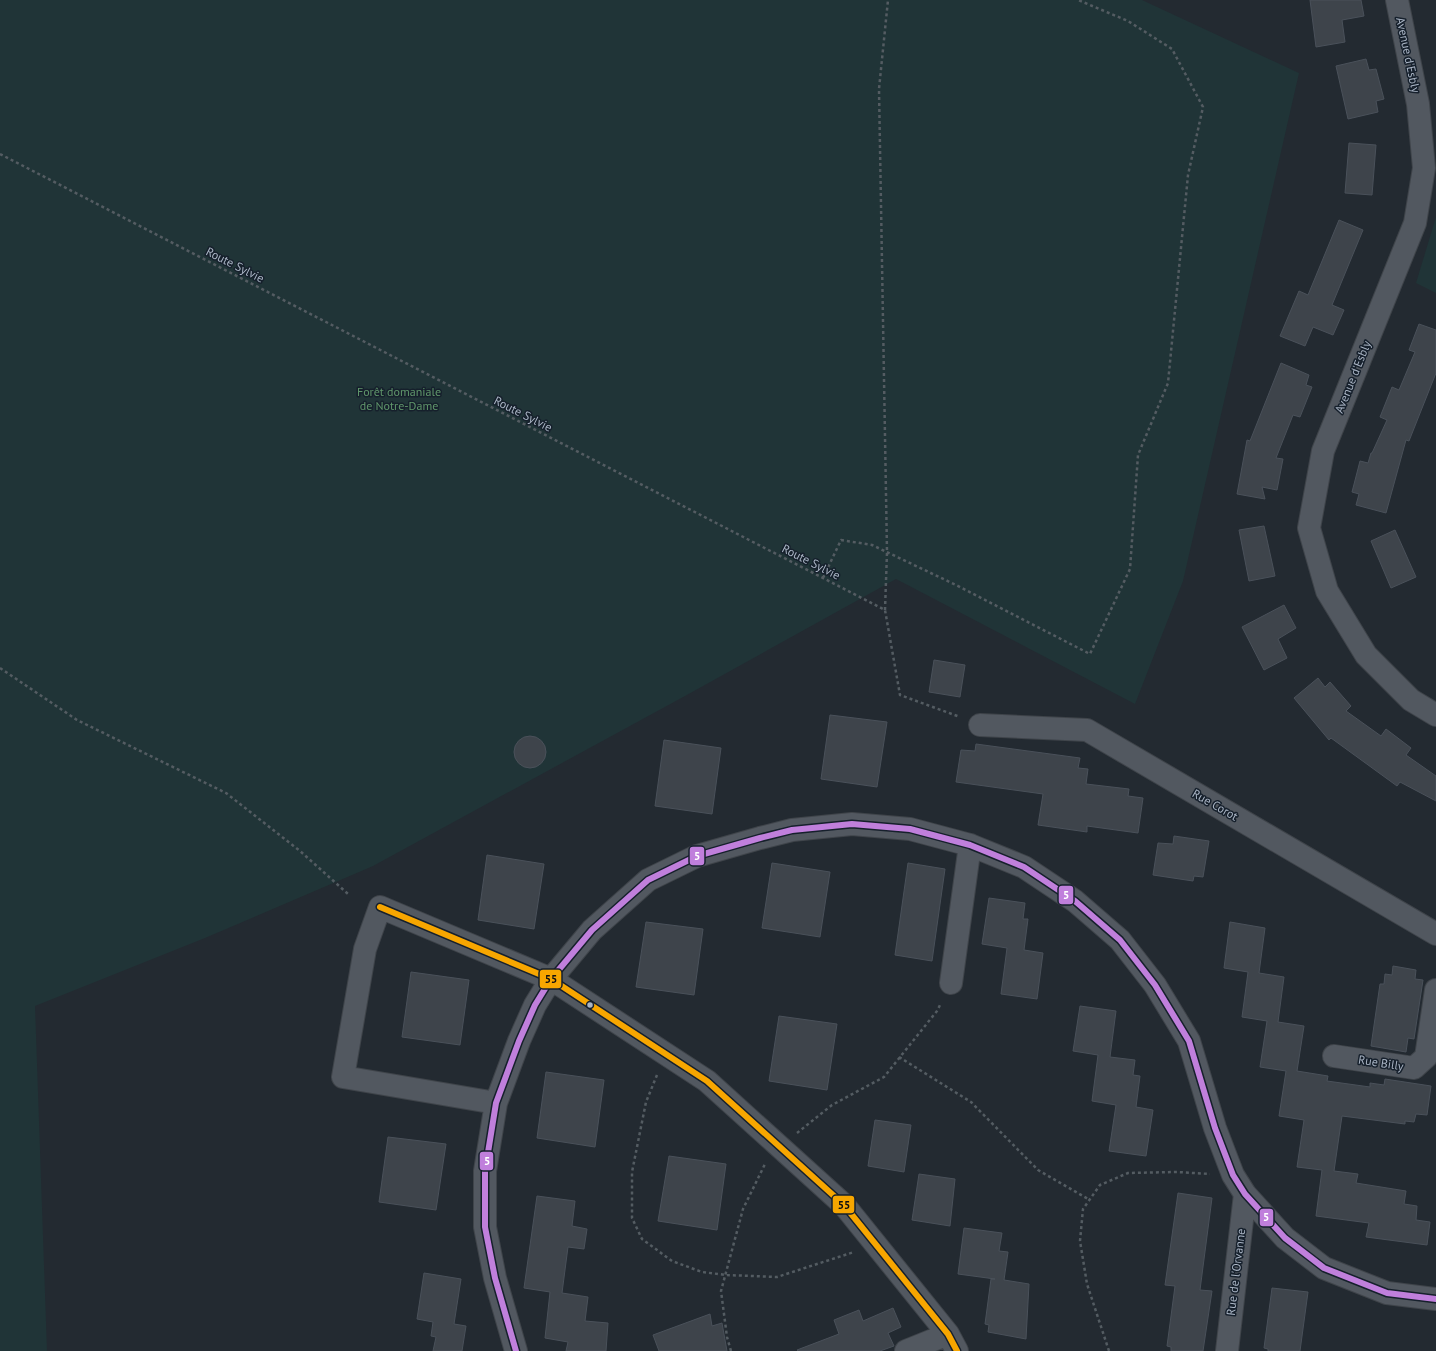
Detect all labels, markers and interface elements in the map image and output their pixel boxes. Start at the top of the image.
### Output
street label: Avenue d'Esbly [1393,16,1424,94]
street label: Route Sylvie [204,244,267,286]
street label: Avenue d'Esbly [1331,338,1374,415]
park label: Forêt domaniale de Notre-Dame [357,384,441,413]
street label: Route Sylvie [492,393,555,435]
street label: Route Sylvie [780,541,843,583]
street label: Rue Corot [1190,786,1241,824]
line badge: 5 [689,846,705,866]
text: 5 [694,849,700,863]
line badge: 5 [1058,885,1074,905]
text: 5 [1063,888,1069,902]
line badge: 55 [539,969,562,989]
text: 55 [545,972,557,986]
unlabelled marker [585,1000,595,1010]
street label: Rue Billy [1357,1052,1405,1074]
line badge: 5 [479,1151,494,1171]
text: 5 [484,1154,490,1168]
line badge: 55 [832,1195,855,1214]
text: 55 [838,1198,850,1212]
line badge: 5 [1259,1208,1274,1227]
text: 5 [1263,1210,1269,1224]
street label: Rue de l'Orvanne [1223,1228,1248,1316]

